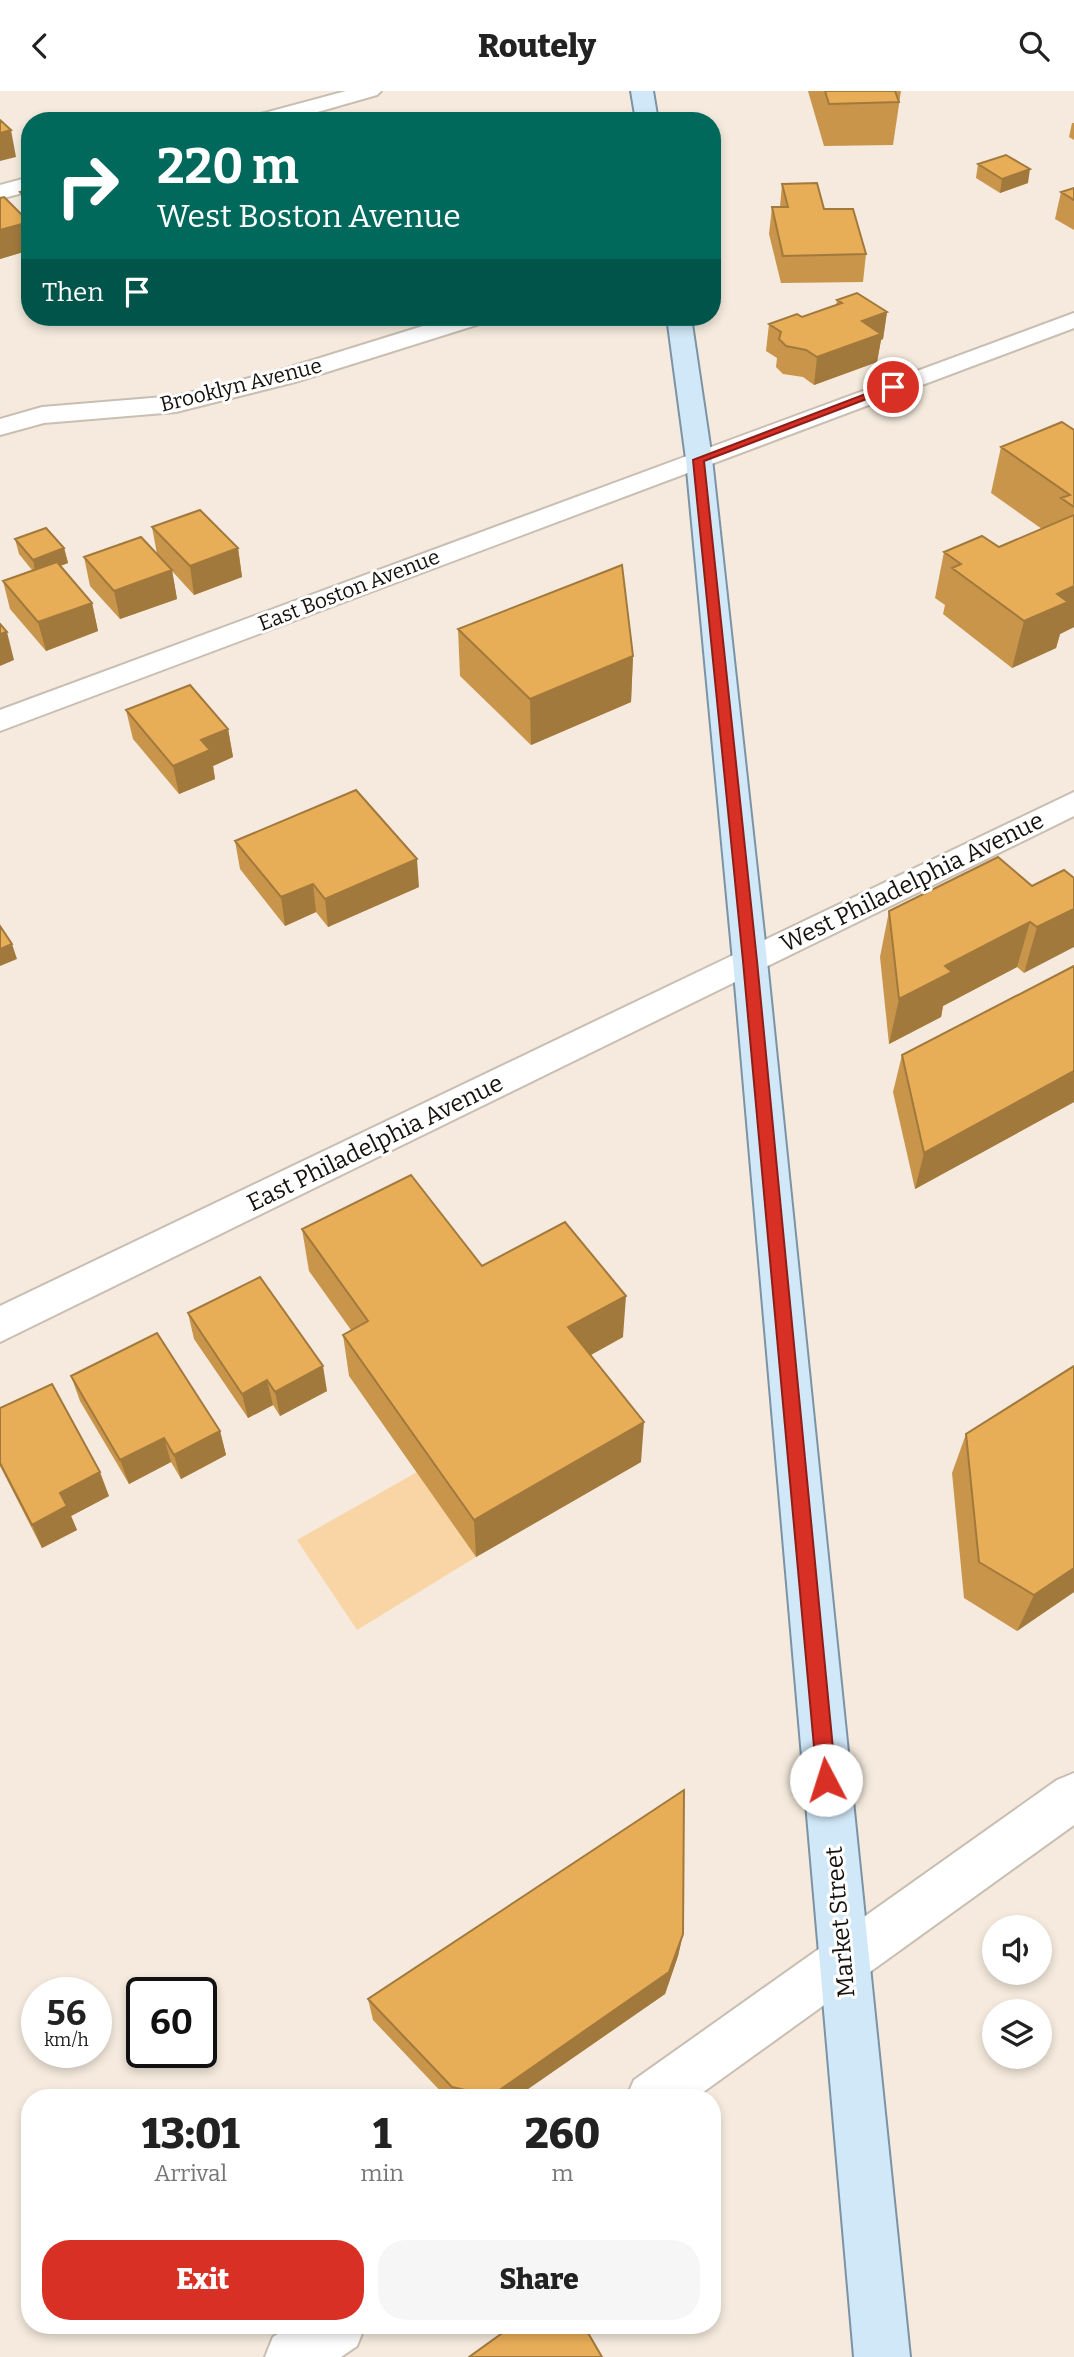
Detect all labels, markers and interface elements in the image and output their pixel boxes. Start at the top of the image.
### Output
icon: back [21,27,59,65]
text: Routely [478,27,596,65]
icon: search [1015,27,1053,65]
text: 220 m [157,137,299,196]
icon: right [42,140,133,231]
text: West Boston Avenue [157,197,461,235]
icon: arrive [118,273,156,311]
text: Then [42,277,104,308]
street label: Brooklyn Avenue [157,352,325,418]
pin [863,357,923,417]
icon: arrive [874,368,912,406]
street label: East Boston Avenue [255,543,443,637]
street label: West Philadelphia Avenue [776,806,1048,958]
street label: East Philadelphia Avenue [243,1069,507,1217]
position arrow [789,1743,863,1817]
street label: Market Street [819,1845,861,1999]
map controls [982,1915,1052,2069]
button: sound [982,1915,1052,1985]
speed limit sign: 60 [126,1977,217,2068]
text: 56 [47,1992,86,2034]
button: layers [982,1999,1052,2069]
text: km/h [44,2029,89,2051]
text: 13:01 [142,2109,240,2159]
text: 1 [373,2109,392,2159]
text: 260 [525,2109,600,2159]
text: Arrival [154,2159,227,2187]
text: min [361,2159,404,2187]
text: m [551,2159,573,2187]
button: Exit [42,2240,364,2320]
button: Share [378,2240,700,2320]

